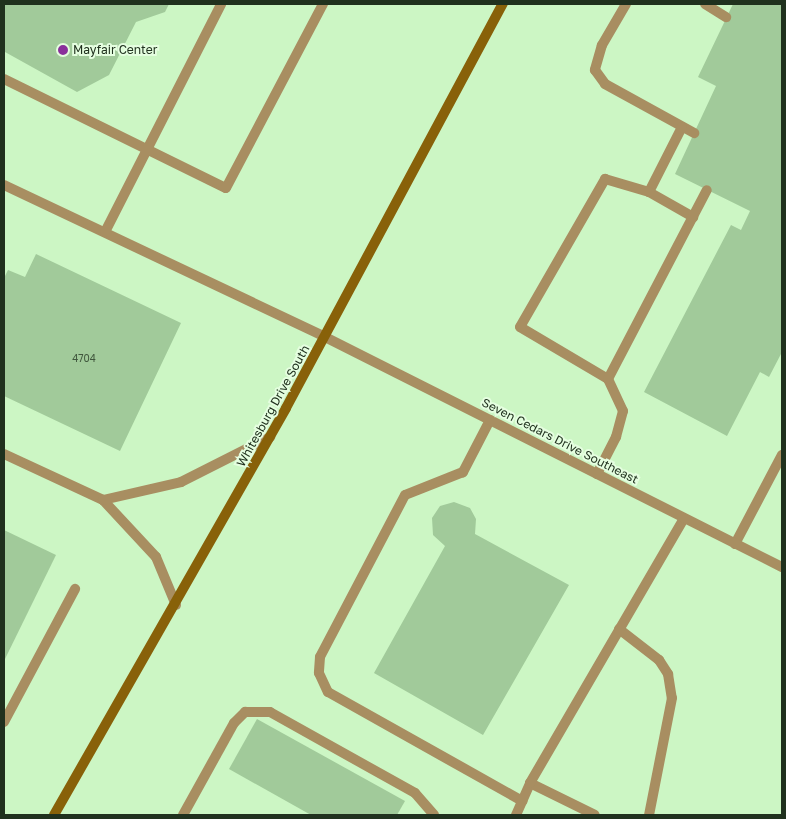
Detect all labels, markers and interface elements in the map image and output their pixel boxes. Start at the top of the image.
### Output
place label: Mayfair Center [73,43,157,57]
marker: Mayfair Center [57,44,69,56]
street label: Whitesburg Drive South [234,343,312,469]
house number: 4704 [72,353,96,365]
street label: Seven Cedars Drive Southeast [479,395,641,487]

